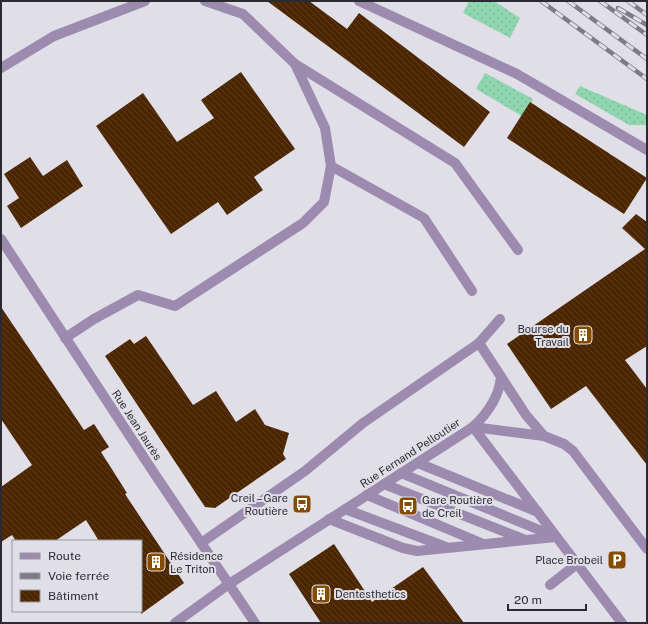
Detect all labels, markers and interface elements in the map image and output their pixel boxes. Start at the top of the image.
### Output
place label: Bourse du Travail [517,323,569,348]
building icon: Bourse du Travail [572,324,594,346]
street label: Rue Jean Jaurès [110,388,164,463]
street label: Rue Fernand Pelloutier [358,416,462,490]
place label: Creil – Gare Routière [231,492,288,517]
bus stop icon: Creil – Gare Routière [291,493,313,515]
place label: Gare Routière de Creil [422,494,493,519]
bus stop icon: Gare Routière de Creil [397,495,419,517]
legend [12,540,142,612]
text: Route [48,549,81,563]
parking icon: Place Brobeil [606,549,628,571]
place label: Résidence Le Triton [170,550,223,575]
building icon: Résidence Le Triton [145,551,167,573]
place label: Place Brobeil [535,554,603,566]
text: Voie ferrée [48,569,109,583]
building icon: Dentesthetics [310,583,332,605]
scale bar [508,586,586,612]
place label: Dentesthetics [335,588,406,600]
text: Bâtiment [48,589,99,603]
text: 20 m [514,593,542,607]

